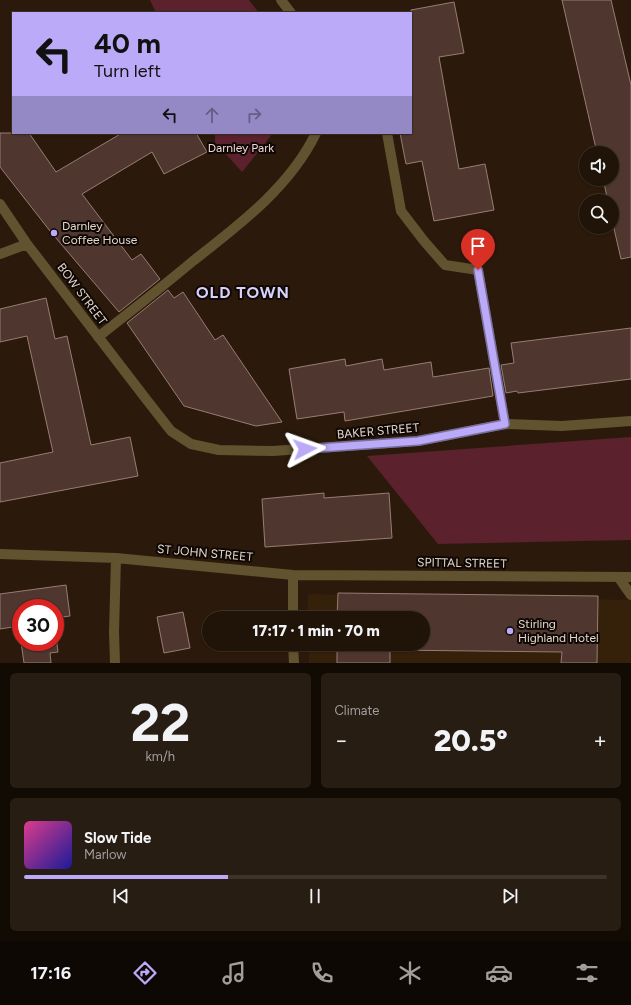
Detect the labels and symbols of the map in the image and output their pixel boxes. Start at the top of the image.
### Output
park label: Darnley Park [208,141,274,155]
place label: Darnley Coffee House [62,219,138,247]
marker: Darnley Coffee House [49,228,59,238]
pin [461,229,495,270]
street label: BOW STREET [54,260,110,328]
district label: OLD TOWN [196,283,290,302]
street label: BAKER STREET [336,420,420,442]
position arrow [284,428,326,470]
street label: ST JOHN STREET [157,542,254,564]
street label: SPITTAL STREET [417,555,507,571]
speed limit sign: 30 [12,599,64,651]
place label: Stirling Highland Hotel [518,617,599,645]
marker: Stirling Highland Hotel [505,626,515,636]

